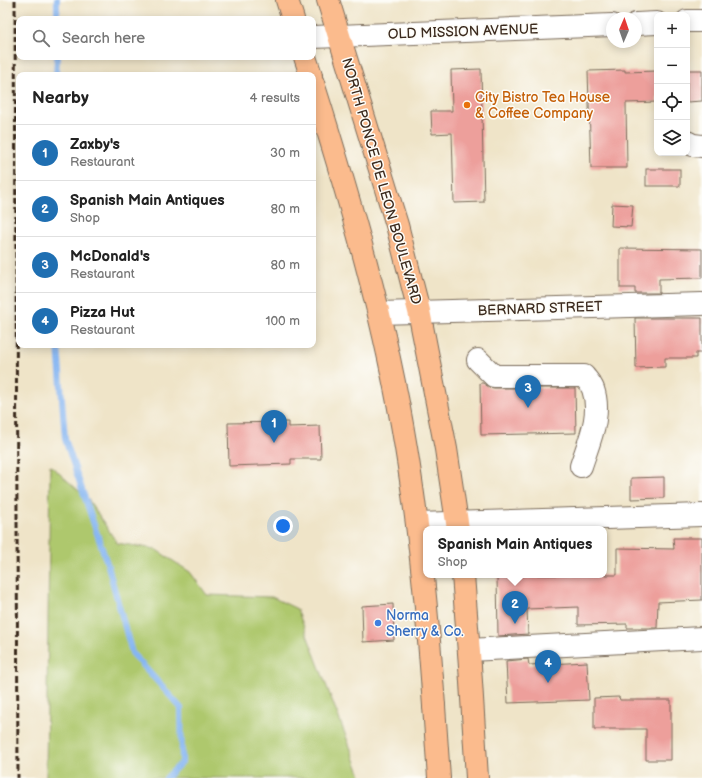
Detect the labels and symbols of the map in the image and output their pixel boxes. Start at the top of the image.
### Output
north arrow [606,12,642,48]
street label: OLD MISSION AVENUE [387,20,539,43]
street label: NORTH PONCE DE LEON BOULEVARD [338,56,425,306]
place label: City Bistro Tea House & Coffee Company [475,89,610,122]
marker: City Bistro Tea House & Coffee Company [462,100,472,110]
street label: BERNARD STREET [477,298,603,319]
pin: 3 [515,375,541,408]
pin: 1 [261,410,287,443]
your location [273,516,293,536]
pin: 2 [502,591,528,624]
place label: Norma Sherry & Co. [386,607,464,640]
marker: Norma Sherry & Co. [373,618,383,628]
pin: 4 [535,650,561,683]

